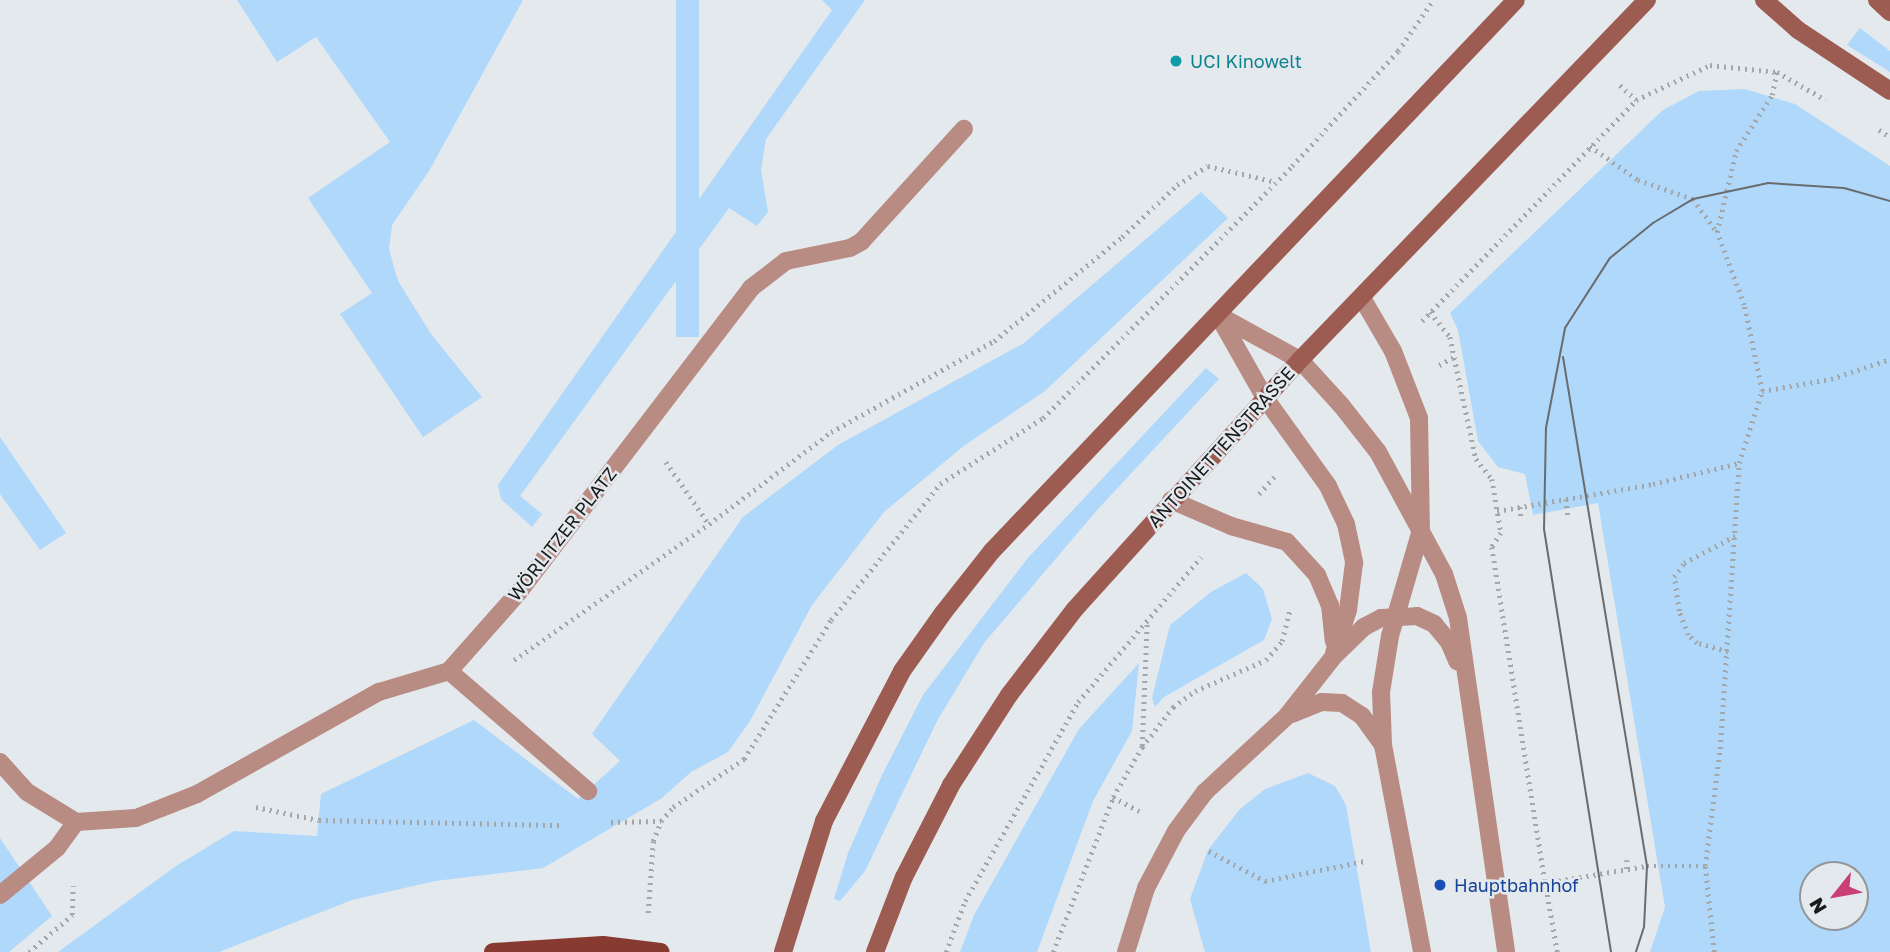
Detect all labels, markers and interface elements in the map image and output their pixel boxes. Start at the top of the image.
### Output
place label: UCI Kinowelt [1190,50,1302,72]
marker: UCI Kinowelt [1168,53,1184,69]
street label: ANTOINETTENSTRASSE [1143,362,1299,532]
street label: WÖRLITZER PLATZ [503,463,621,605]
north arrow [1799,861,1869,931]
place label: Hauptbahnhof [1454,874,1579,896]
marker: Hauptbahnhof [1432,877,1448,893]
text: N [1804,894,1831,918]

